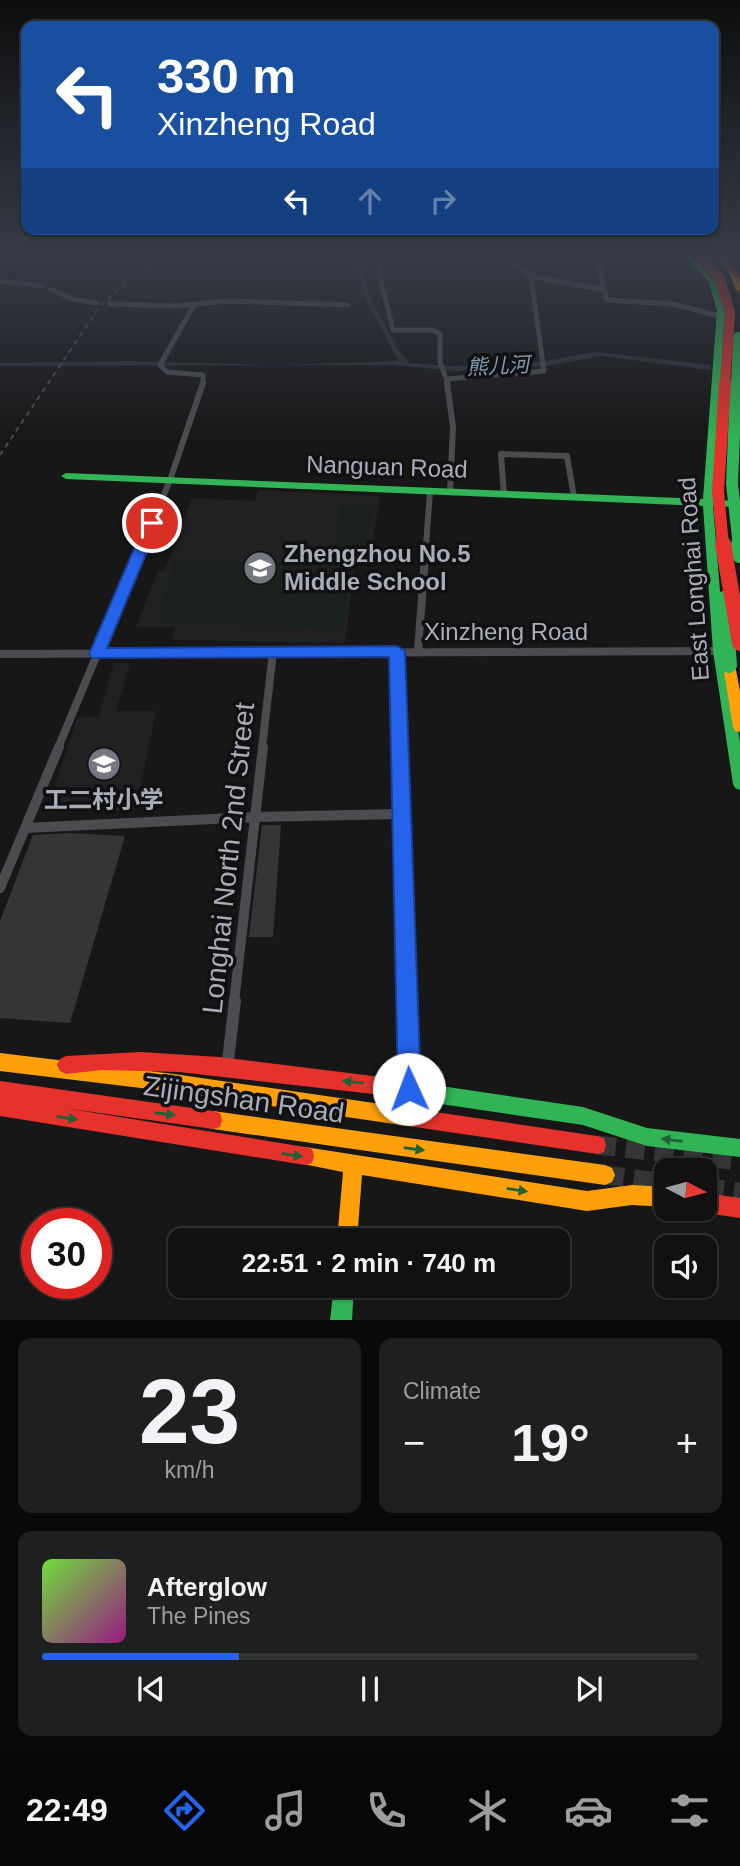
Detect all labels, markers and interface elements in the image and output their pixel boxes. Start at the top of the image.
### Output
icon: left [42,49,133,140]
text: 330 m [157,49,296,103]
text: Xinzheng Road [157,106,376,142]
icon: left [278,182,316,220]
icon: ahead [351,182,389,220]
icon: right [424,182,462,220]
water label: 熊儿河 [466,352,534,379]
street label: Nanguan Road [306,450,468,483]
street label: East Longhai Road [673,476,714,682]
pin [122,493,182,553]
icon: arrive [133,504,171,542]
place label: Zhengzhou No.5 Middle School [284,540,471,595]
school or university icon: Zhengzhou No.5 Middle School [241,549,279,587]
street label: Xinzheng Road [424,618,588,645]
street label: Longhai North 2nd Street [197,701,260,1015]
school or university icon: 工二村小学 [85,745,123,783]
place label: 工二村小学 [44,786,164,813]
position arrow [372,1052,446,1126]
street label: Zijingshan Road [142,1070,346,1129]
one-way arrow [341,1077,363,1088]
one-way arrow [154,1109,176,1120]
one-way arrow [56,1113,78,1124]
one-way arrow [661,1134,683,1145]
one-way arrow [403,1143,425,1154]
one-way arrow [281,1150,303,1161]
north arrow [654,1158,718,1222]
map controls [654,1158,717,1298]
one-way arrow [506,1185,528,1196]
speed limit sign: 30 [21,1208,112,1299]
button: sound [654,1235,717,1298]
text: 22:51 · 2 min · 740 m [242,1248,496,1278]
text: 23 [139,1361,240,1462]
text: Climate [403,1378,481,1404]
text: 19° [511,1414,590,1472]
text: − [403,1422,425,1464]
text: + [676,1422,698,1464]
text: km/h [165,1457,214,1483]
text: Afterglow [147,1572,267,1602]
text: The Pines [147,1603,251,1629]
icon: previous [132,1670,170,1708]
icon: pause [351,1670,389,1708]
icon: next [570,1670,608,1708]
icon: directions [160,1786,209,1835]
icon: music [261,1786,310,1835]
icon: phone [362,1786,411,1835]
icon: climate [463,1786,512,1835]
icon: car [564,1786,613,1835]
icon: filters [665,1786,714,1835]
text: 22:49 [26,1792,108,1828]

